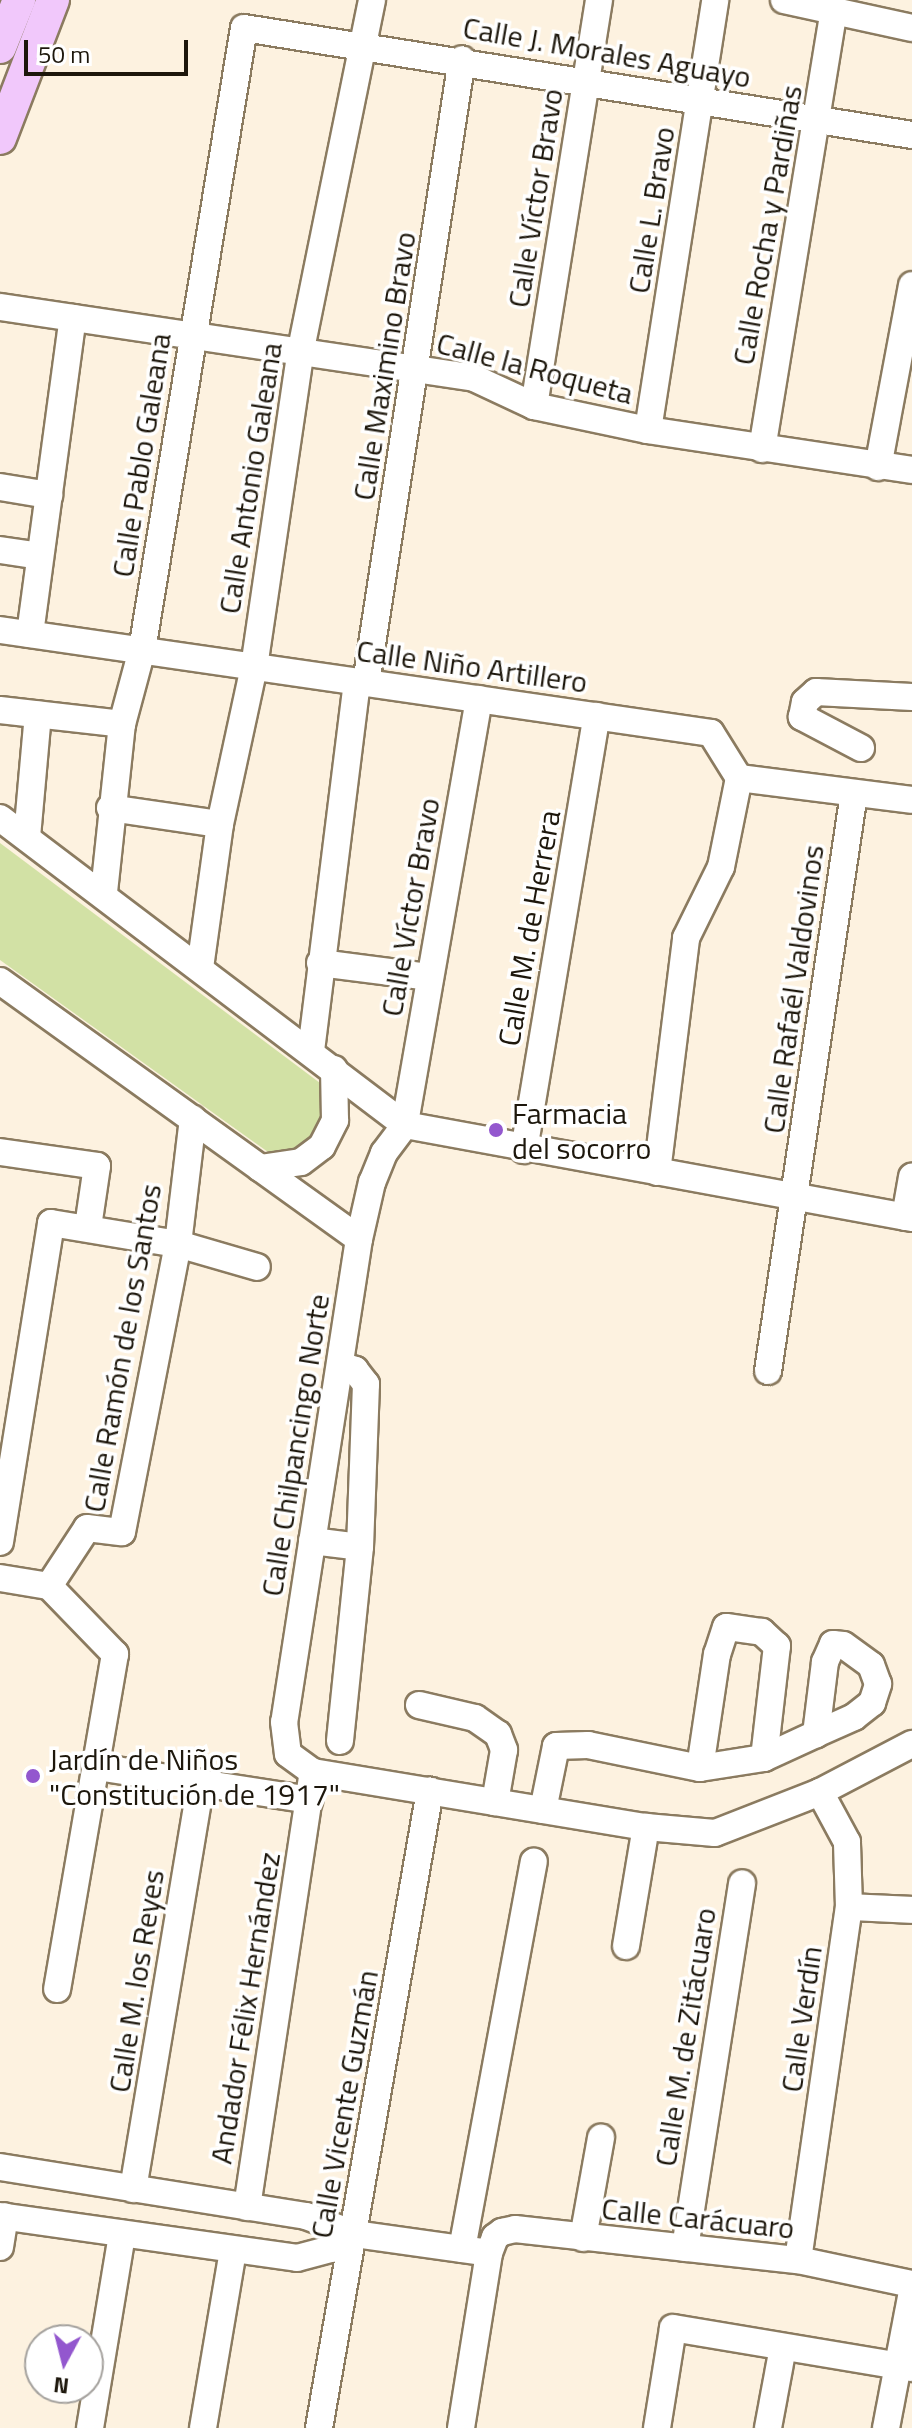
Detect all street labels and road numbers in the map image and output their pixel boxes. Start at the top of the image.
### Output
street label: Calle J. Morales Aguayo [460,9,754,95]
street label: Calle Rocha y Pardiñas [725,82,809,368]
street label: Calle Víctor Bravo [500,86,570,310]
street label: Calle L. Bravo [620,124,682,296]
street label: Calle Maximino Bravo [345,229,423,503]
street label: Calle la Roqueta [433,324,637,412]
street label: Calle Pablo Galeana [104,330,178,580]
street label: Calle Antonio Galeana [211,340,289,616]
street label: Calle Niño Artillero [354,632,590,700]
street label: Calle Víctor Bravo [373,795,447,1019]
street label: Calle M. de Herrera [491,807,567,1049]
street label: Calle Rafaél Valdovinos [755,842,831,1136]
street label: Calle Ramón de los Santos [75,1181,169,1515]
street label: Calle Chilpancingo Norte [253,1291,337,1599]
street label: Andador Félix Hernández [203,1850,287,2166]
street label: Calle M. los Reyes [101,1867,171,2095]
street label: Calle M. de Zitácuaro [647,1905,723,2169]
street label: Calle Verdín [773,1944,829,2094]
street label: Calle Vicente Guzmán [303,1967,385,2241]
street label: Calle Carácuaro [600,2190,796,2246]

